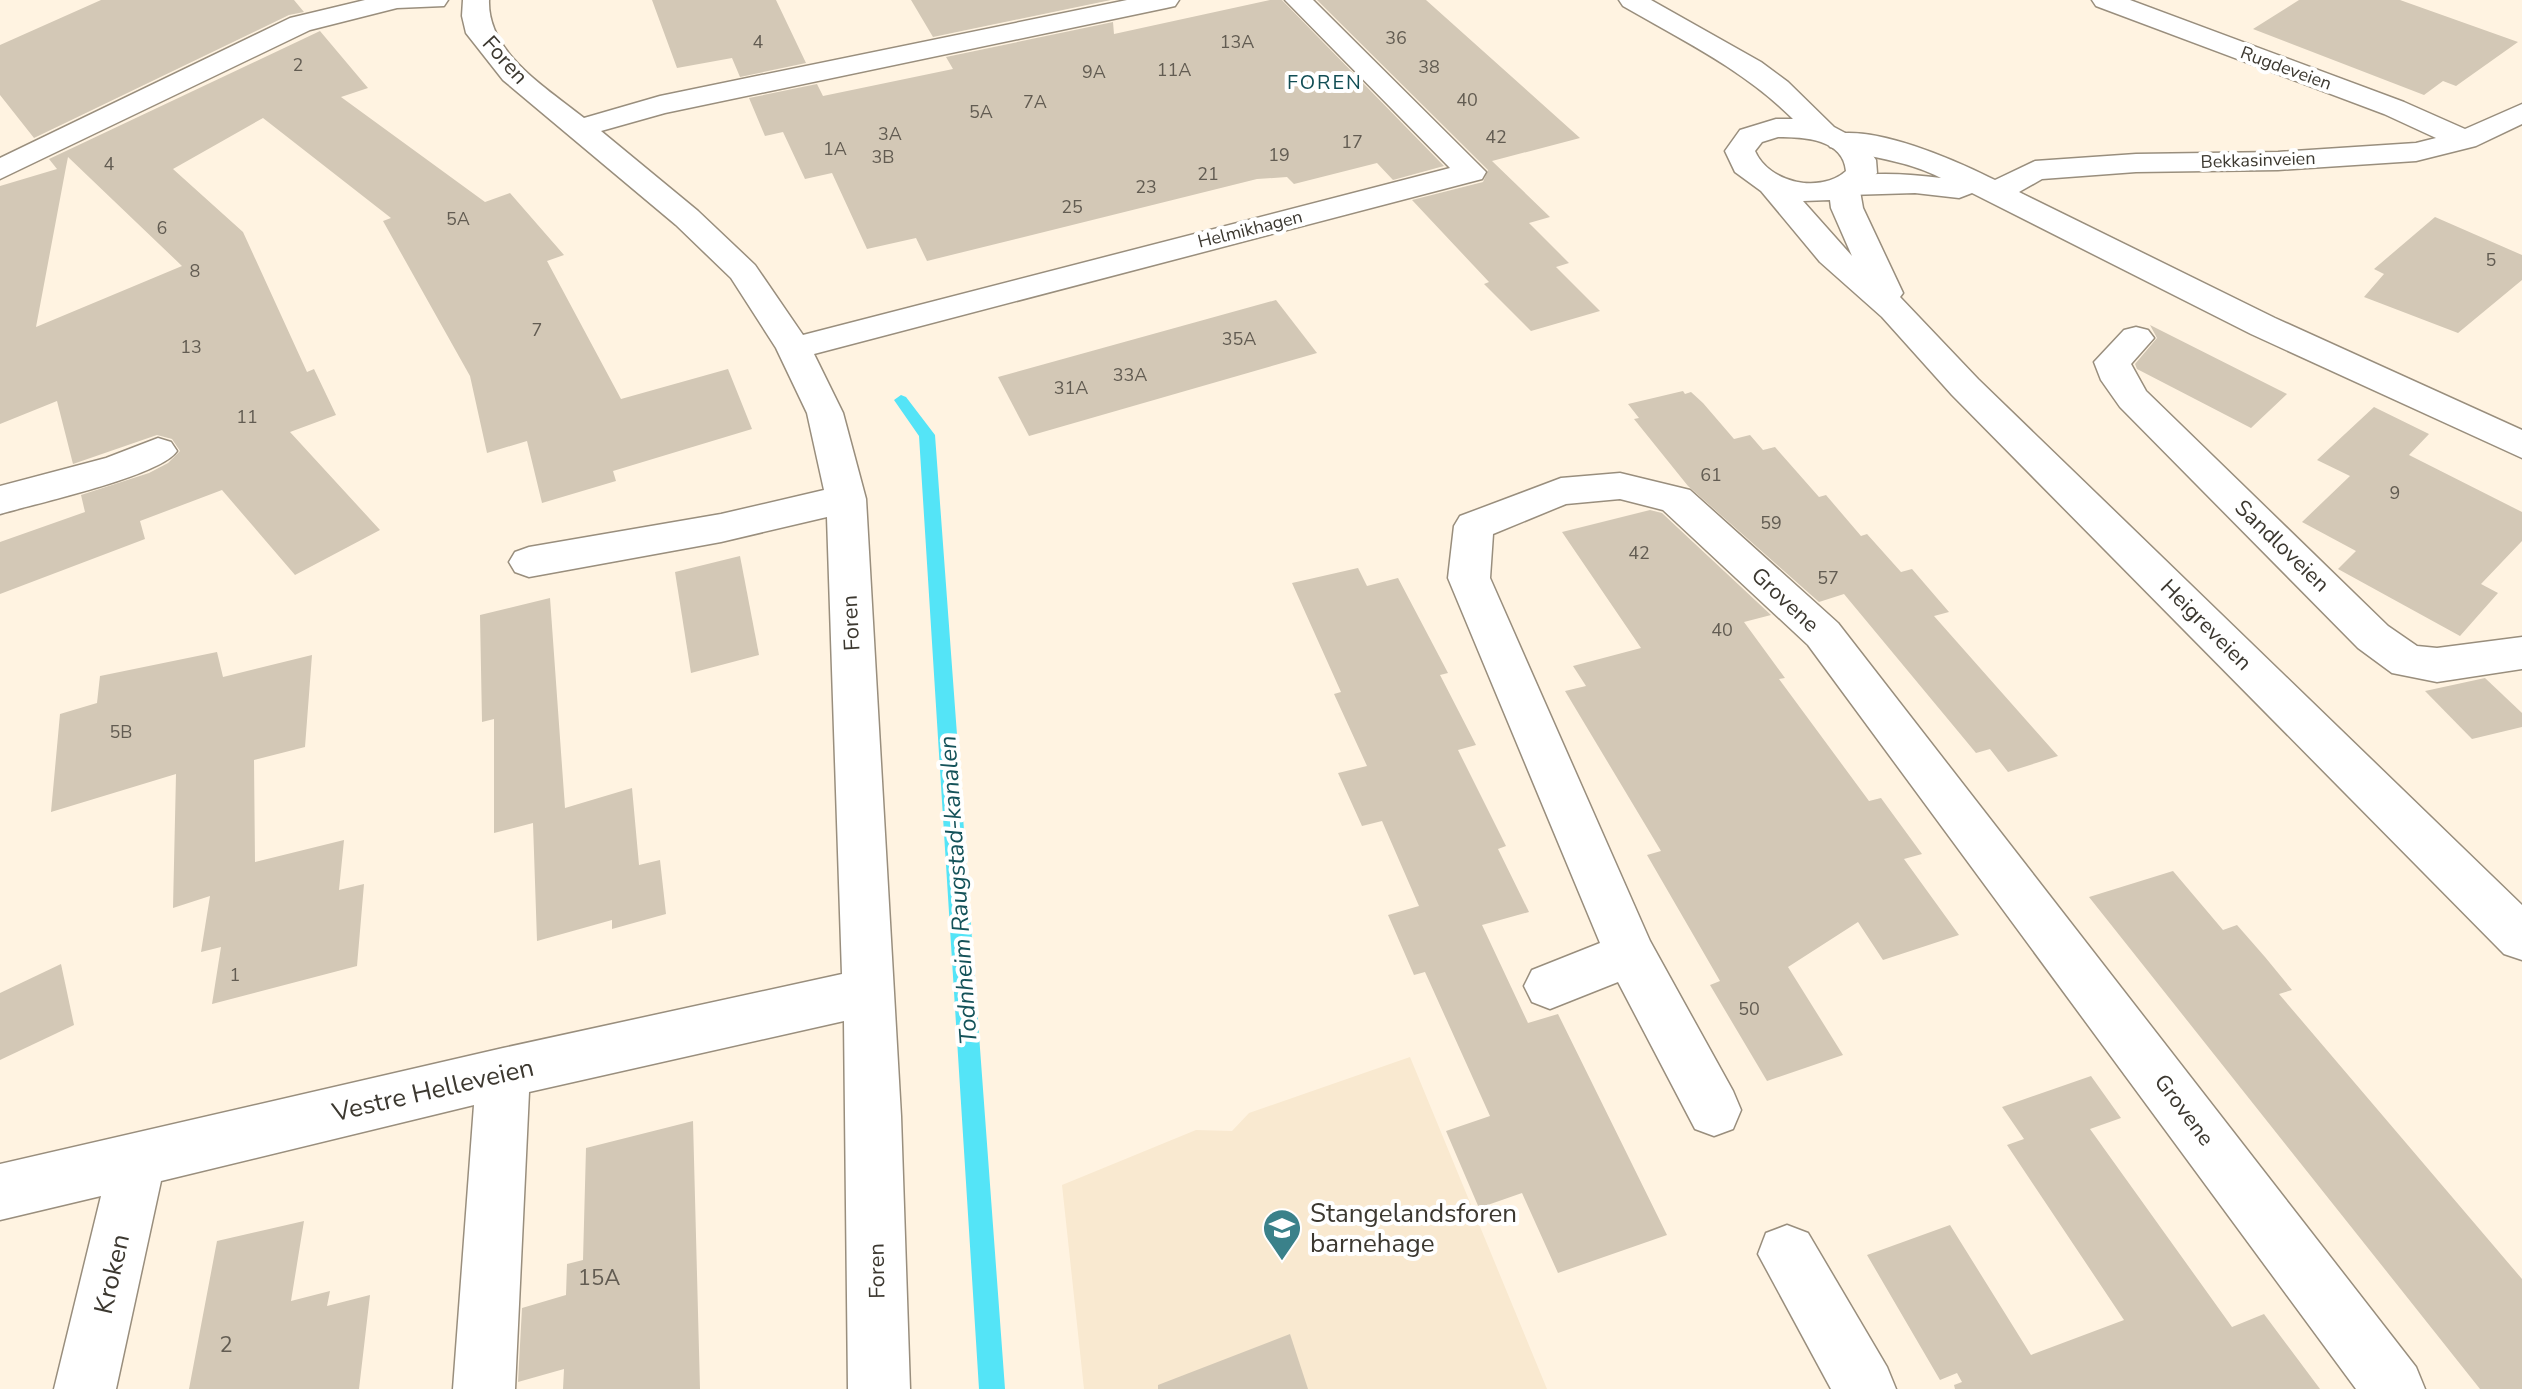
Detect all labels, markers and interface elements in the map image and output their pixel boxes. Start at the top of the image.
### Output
house number: 36 [1385,26,1407,50]
street label: Foren [475,29,535,91]
house number: 4 [753,30,764,54]
house number: 13A [1220,30,1254,54]
street label: Rugdeveien [2237,40,2335,96]
house number: 2 [293,53,303,77]
house number: 38 [1418,55,1440,79]
house number: 11A [1157,58,1191,82]
house number: 9A [1082,60,1106,84]
district label: FOREN [1287,69,1363,96]
house number: 40 [1456,88,1478,112]
house number: 7A [1023,90,1047,114]
house number: 5A [969,100,993,124]
house number: 3A [878,122,902,146]
house number: 42 [1485,125,1507,149]
house number: 17 [1341,130,1363,154]
house number: 1A [823,137,847,161]
house number: 19 [1268,143,1290,167]
house number: 3B [872,145,894,169]
street label: Bekkasinveien [2200,146,2316,174]
house number: 4 [104,152,115,176]
house number: 21 [1197,162,1219,186]
house number: 23 [1135,175,1157,199]
house number: 25 [1061,195,1083,219]
street label: Helmikhagen [1195,204,1305,254]
house number: 5A [446,207,470,231]
house number: 6 [157,216,167,240]
house number: 5 [2486,248,2496,272]
house number: 8 [190,259,200,283]
house number: 7 [532,318,542,342]
house number: 35A [1222,327,1256,351]
house number: 13 [180,335,202,359]
house number: 33A [1113,363,1147,387]
house number: 31A [1054,376,1088,400]
house number: 11 [236,405,258,429]
house number: 61 [1700,463,1722,487]
house number: 9 [2390,481,2400,505]
street label: Sandloveien [2228,493,2336,599]
house number: 59 [1760,511,1782,535]
house number: 42 [1628,541,1650,565]
street label: Grovene [1744,561,1826,639]
house number: 57 [1817,566,1839,590]
street label: Heigreveien [2154,573,2258,677]
street label: Foren [835,594,867,652]
house number: 40 [1711,618,1733,642]
house number: 5B [110,720,132,744]
water label: Todnheim Raugstad-kanalen [931,734,985,1046]
house number: 1 [230,963,240,987]
house number: 50 [1738,997,1760,1021]
street label: Vestre Helleveien [328,1050,537,1130]
street label: Grovene [2147,1068,2221,1152]
place label: Stangelandsforen barnehage [1310,1196,1517,1261]
school or university icon: Stangelandsforen barnehage [1261,1207,1303,1262]
street label: Kroken [86,1231,138,1317]
street label: Foren [862,1243,892,1299]
house number: 15A [578,1263,620,1293]
house number: 2 [219,1330,233,1360]

